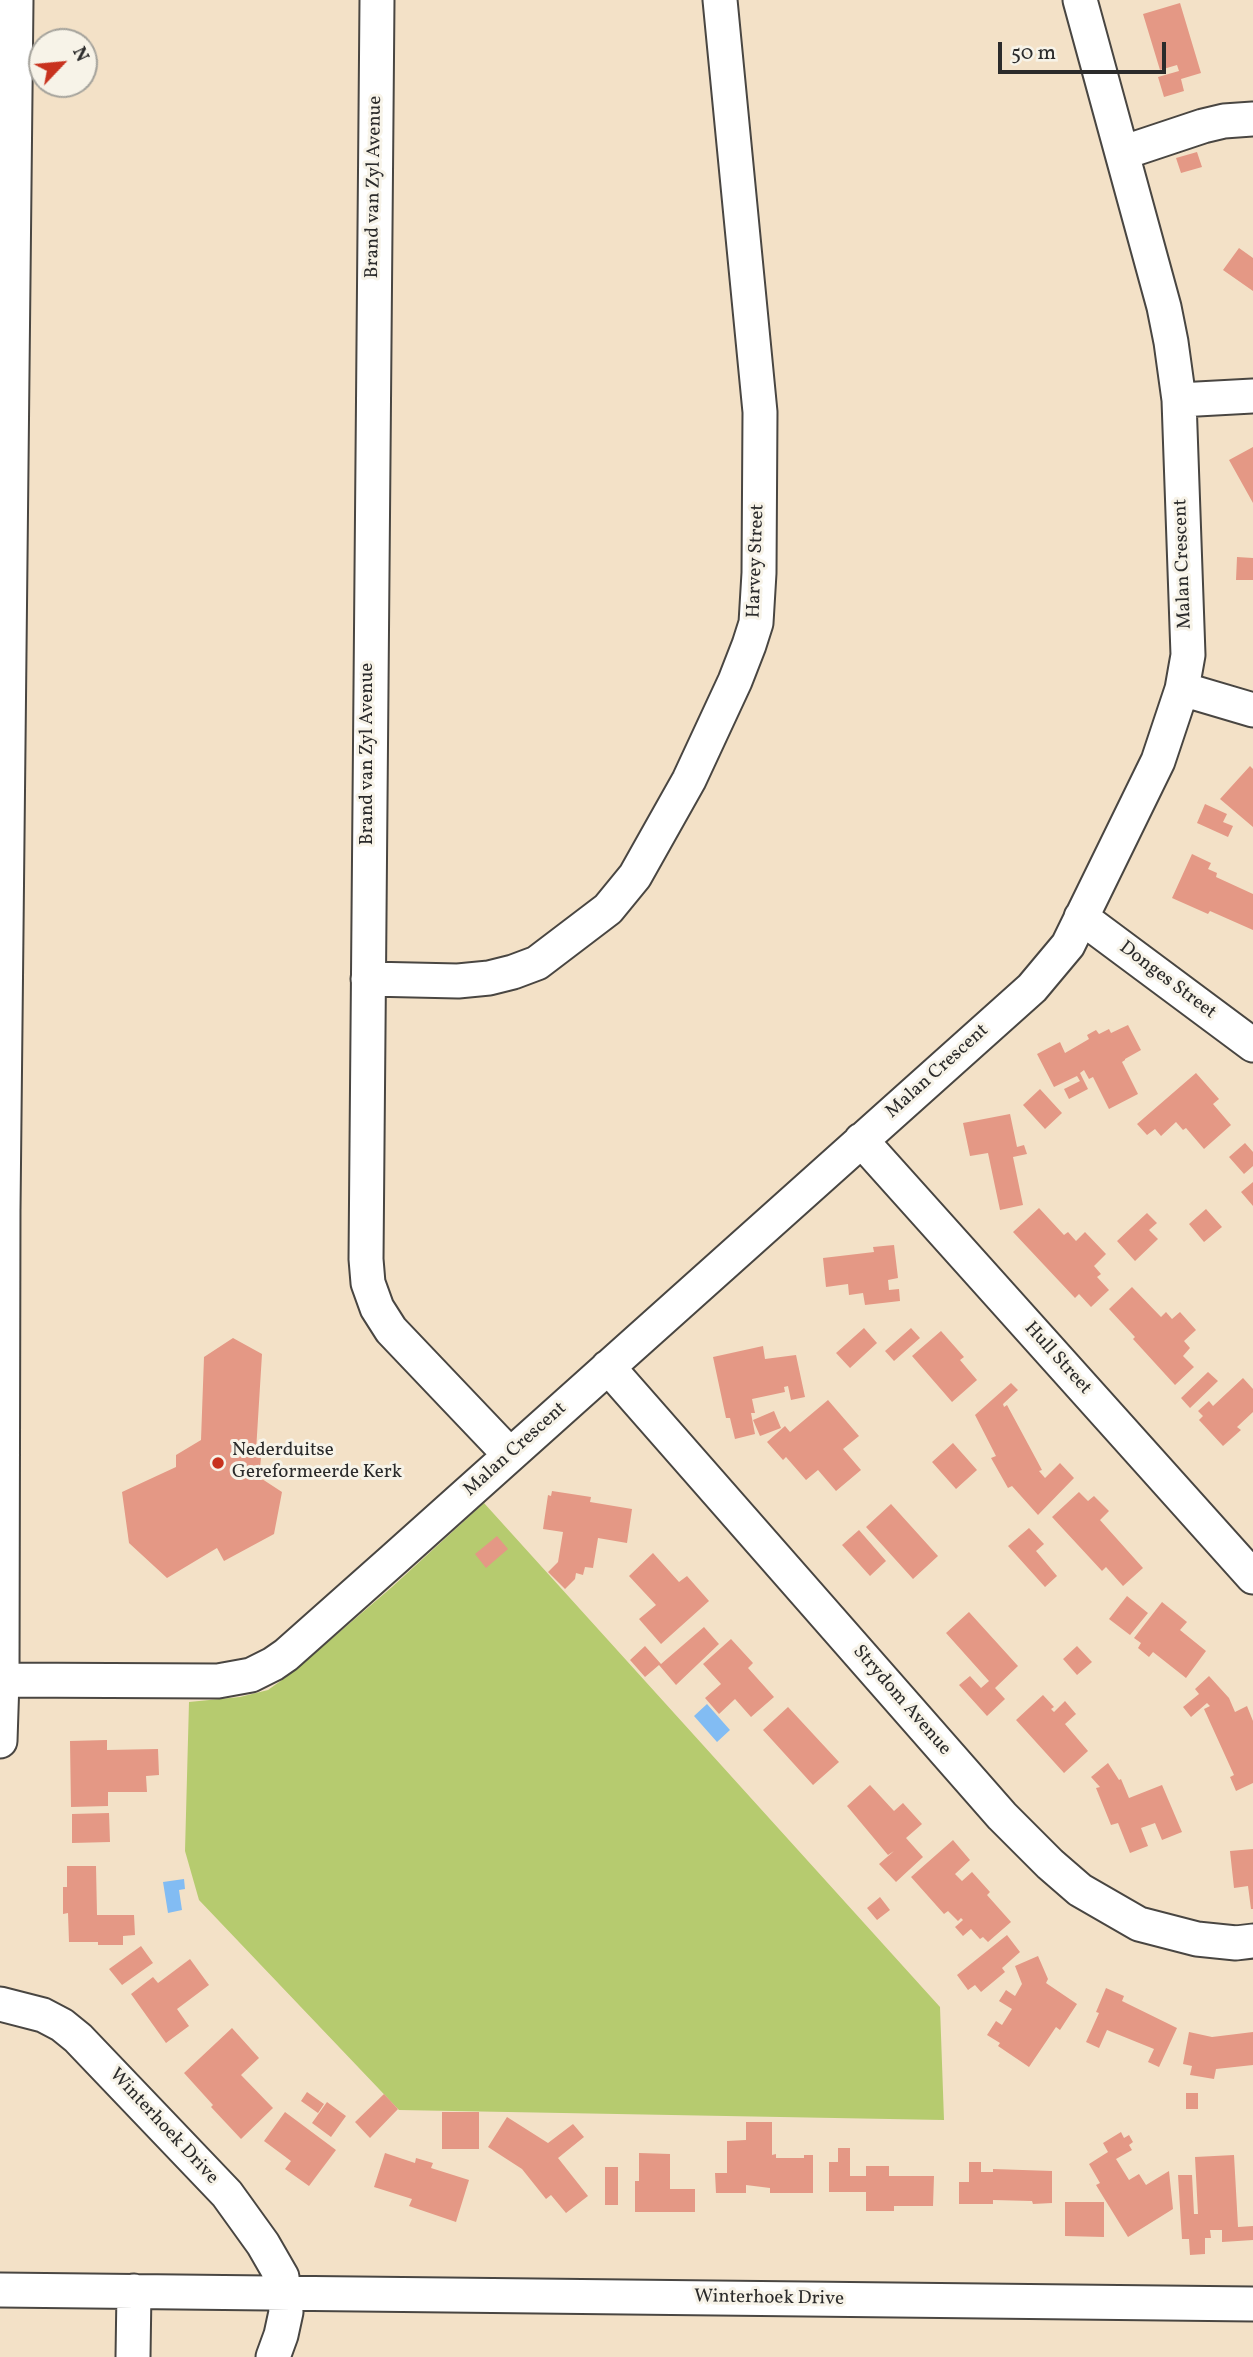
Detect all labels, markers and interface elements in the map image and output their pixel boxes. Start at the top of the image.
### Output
north arrow [28,28,98,98]
scale bar [1001,28,1169,72]
text: 50 m [1011,39,1056,68]
text: N [65,43,95,67]
street label: Brand van Zyl Avenue [362,95,388,279]
street label: Malan Crescent [1170,498,1198,630]
street label: Harvey Street [744,504,770,618]
street label: Brand van Zyl Avenue [358,663,380,845]
street label: Donges Street [1114,937,1220,1025]
street label: Malan Crescent [882,1020,994,1124]
street label: Hull Street [1018,1318,1096,1400]
street label: Malan Crescent [460,1398,572,1502]
place label: Nederduitse Gereformeerde Kerk [232,1441,402,1485]
marker: Nederduitse Gereformeerde Kerk [210,1455,226,1471]
street label: Strydom Avenue [847,1641,955,1761]
street label: Winterhoek Drive [104,2064,222,2190]
street label: Winterhoek Drive [694,2286,844,2312]

